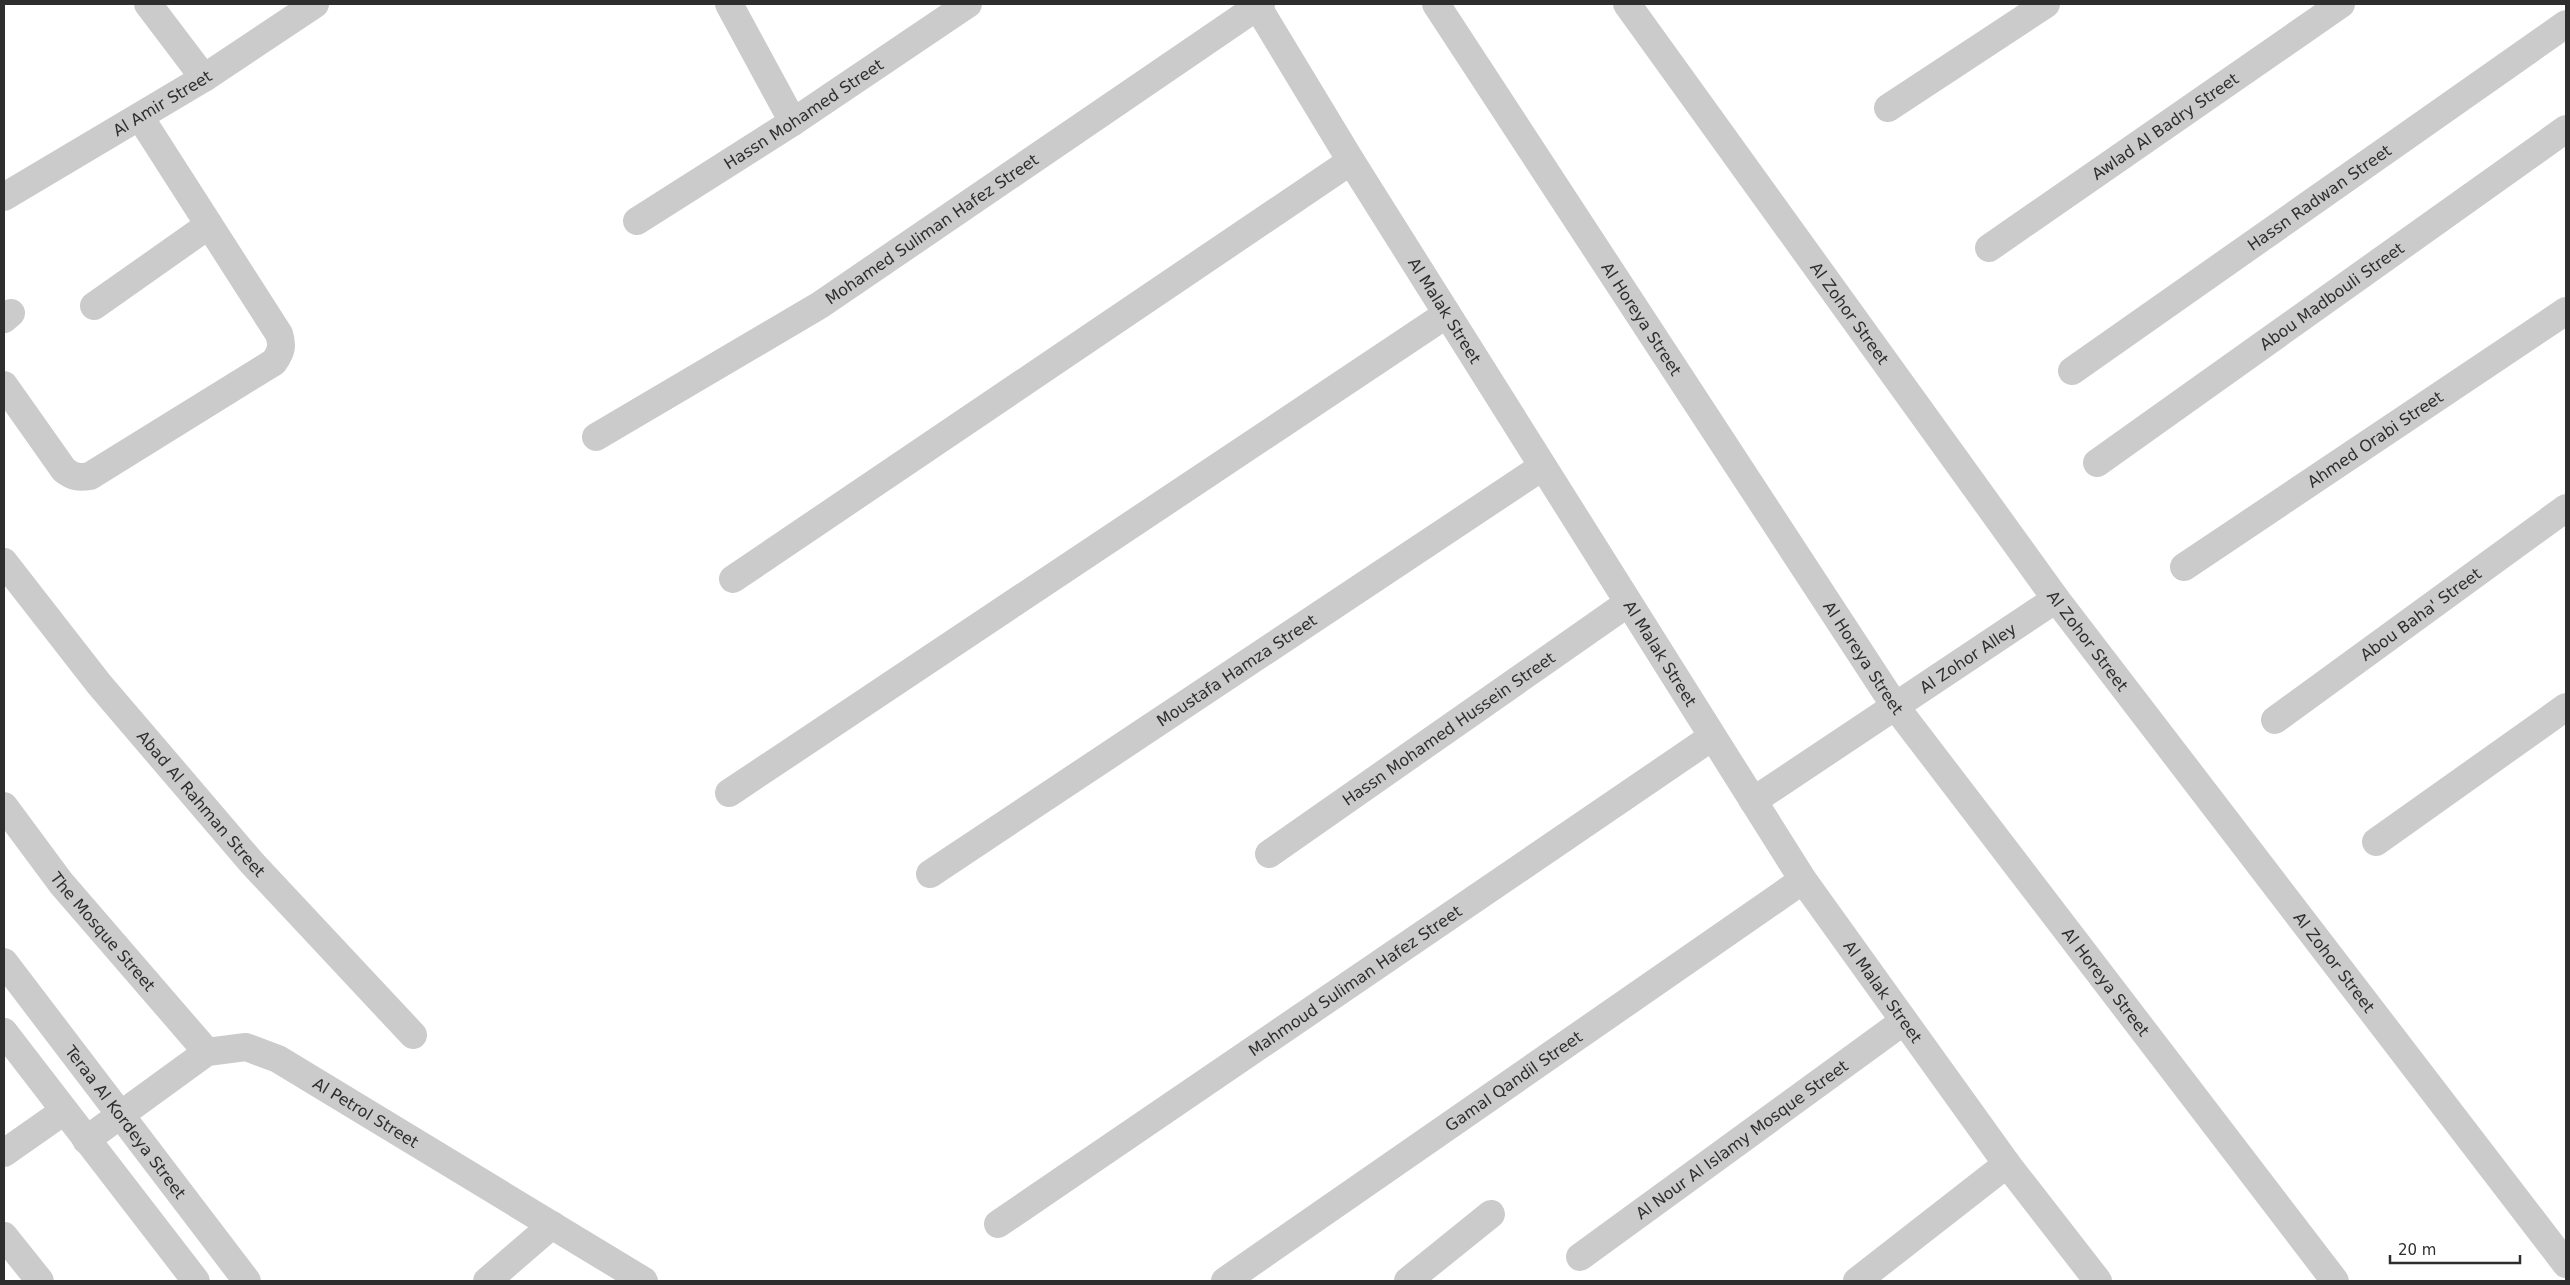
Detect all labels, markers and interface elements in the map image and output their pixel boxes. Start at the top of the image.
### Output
street label: Hassn Mohamed Street [721,55,887,173]
street label: Al Amir Street [109,67,216,140]
street label: Awlad Al Badry Street [2088,69,2242,184]
street label: Hassn Radwan Street [2244,141,2395,255]
street label: Mohamed Suliman Hafez Street [822,150,1042,309]
street label: Abou Madbouli Street [2256,239,2408,354]
street label: Al Malak Street [1404,254,1485,367]
street label: Al Zohor Street [1806,258,1893,368]
street label: Al Horeya Street [1597,259,1685,379]
street label: Ahmed Orabi Street [2304,387,2447,492]
street label: Abou Baha' Street [2357,564,2485,665]
street label: Al Zohor Street [2043,587,2132,695]
street label: Al Malak Street [1620,597,1700,710]
street label: Al Horeya Street [1819,598,1907,718]
street label: Moustafa Hamza Street [1153,611,1320,731]
street label: Al Zohor Alley [1916,619,2020,697]
street label: Hassn Mohamed Hussein Street [1339,648,1559,810]
street label: Abad Al Rahman Street [133,727,269,881]
street label: The Mosque Street [46,868,159,995]
street label: Mahmoud Suliman Hafez Street [1245,902,1465,1060]
street label: Al Zohor Street [2289,908,2379,1016]
street label: Al Horeya Street [2058,924,2153,1040]
street label: Al Malak Street [1840,937,1926,1047]
street label: Gamal Qandil Street [1441,1027,1586,1135]
street label: Teraa Al Kordeya Street [60,1041,190,1203]
street label: Al Nour Al Islamy Mosque Street [1632,1056,1852,1223]
street label: Al Petrol Street [310,1074,422,1152]
scale bar [2390,1232,2520,1264]
text: 20 m [2398,1241,2436,1259]

